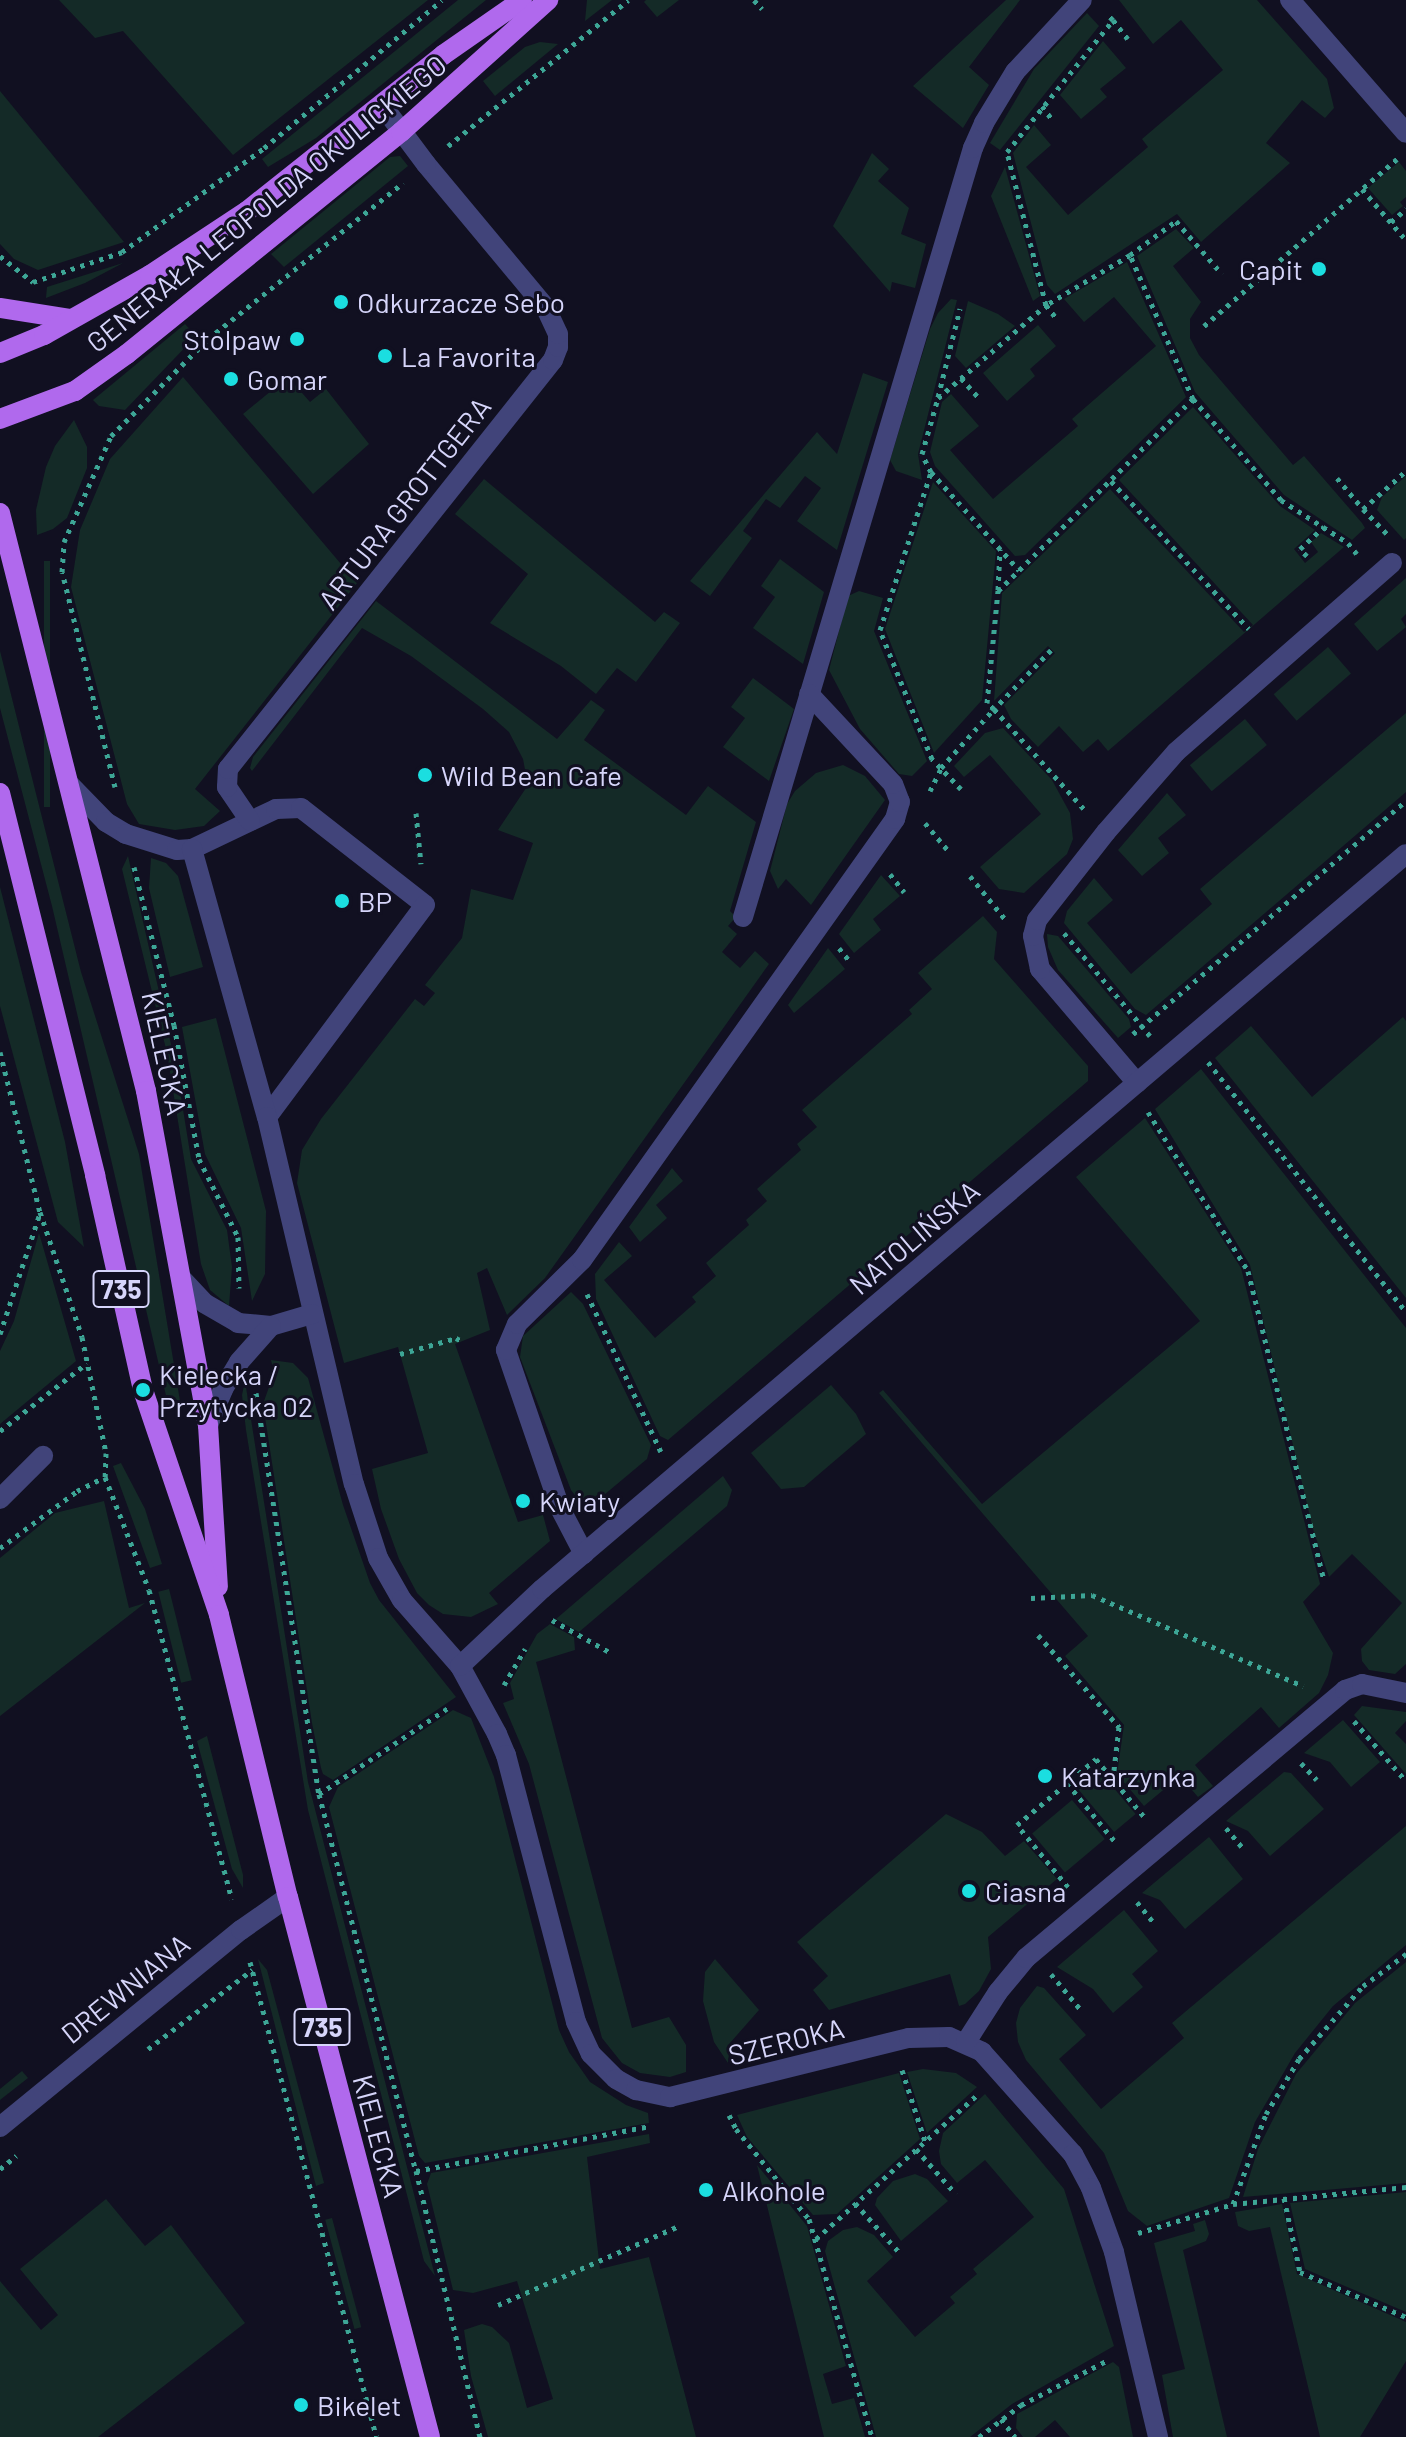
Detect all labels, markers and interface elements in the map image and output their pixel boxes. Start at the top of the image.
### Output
street label: GENERAŁA LEOPOLDA OKULICKIEGO [79,47,453,359]
place label: Capit [1239,252,1303,286]
marker: Capit [1310,260,1328,278]
place label: Odkurzacze Sebo [357,285,565,319]
marker: Odkurzacze Sebo [332,293,350,311]
place label: Stolpaw [183,322,281,356]
marker: Stolpaw [288,330,306,348]
place label: La Favorita [401,339,536,373]
marker: La Favorita [376,347,394,365]
place label: Gomar [247,362,327,396]
marker: Gomar [222,370,240,388]
street label: ARTURA GROTTGERA [311,390,497,616]
place label: Wild Bean Cafe [441,758,622,792]
marker: Wild Bean Cafe [416,766,434,784]
place label: BP [358,884,392,918]
marker: BP [333,892,351,910]
street label: KIELECKA [135,988,195,1118]
street label: NATOLIŃSKA [842,1173,986,1301]
road number: 735 [91,1267,151,1311]
place label: Kielecka / Przytycka 02 [159,1357,313,1423]
marker: Kielecka / Przytycka 02 [134,1381,152,1399]
place label: Kwiaty [539,1484,620,1518]
marker: Kwiaty [514,1492,532,1510]
place label: Katarzynka [1061,1759,1196,1793]
marker: Katarzynka [1036,1767,1054,1785]
place label: Ciasna [985,1874,1066,1908]
marker: Ciasna [960,1882,978,1900]
street label: DREWNIANA [54,1926,196,2050]
road number: 735 [292,2005,352,2049]
street label: SZEROKA [725,2010,847,2072]
street label: KIELECKA [346,2071,412,2201]
place label: Alkohole [722,2173,826,2207]
marker: Alkohole [697,2181,715,2199]
place label: Bikelet [317,2388,401,2422]
marker: Bikelet [292,2396,310,2414]

